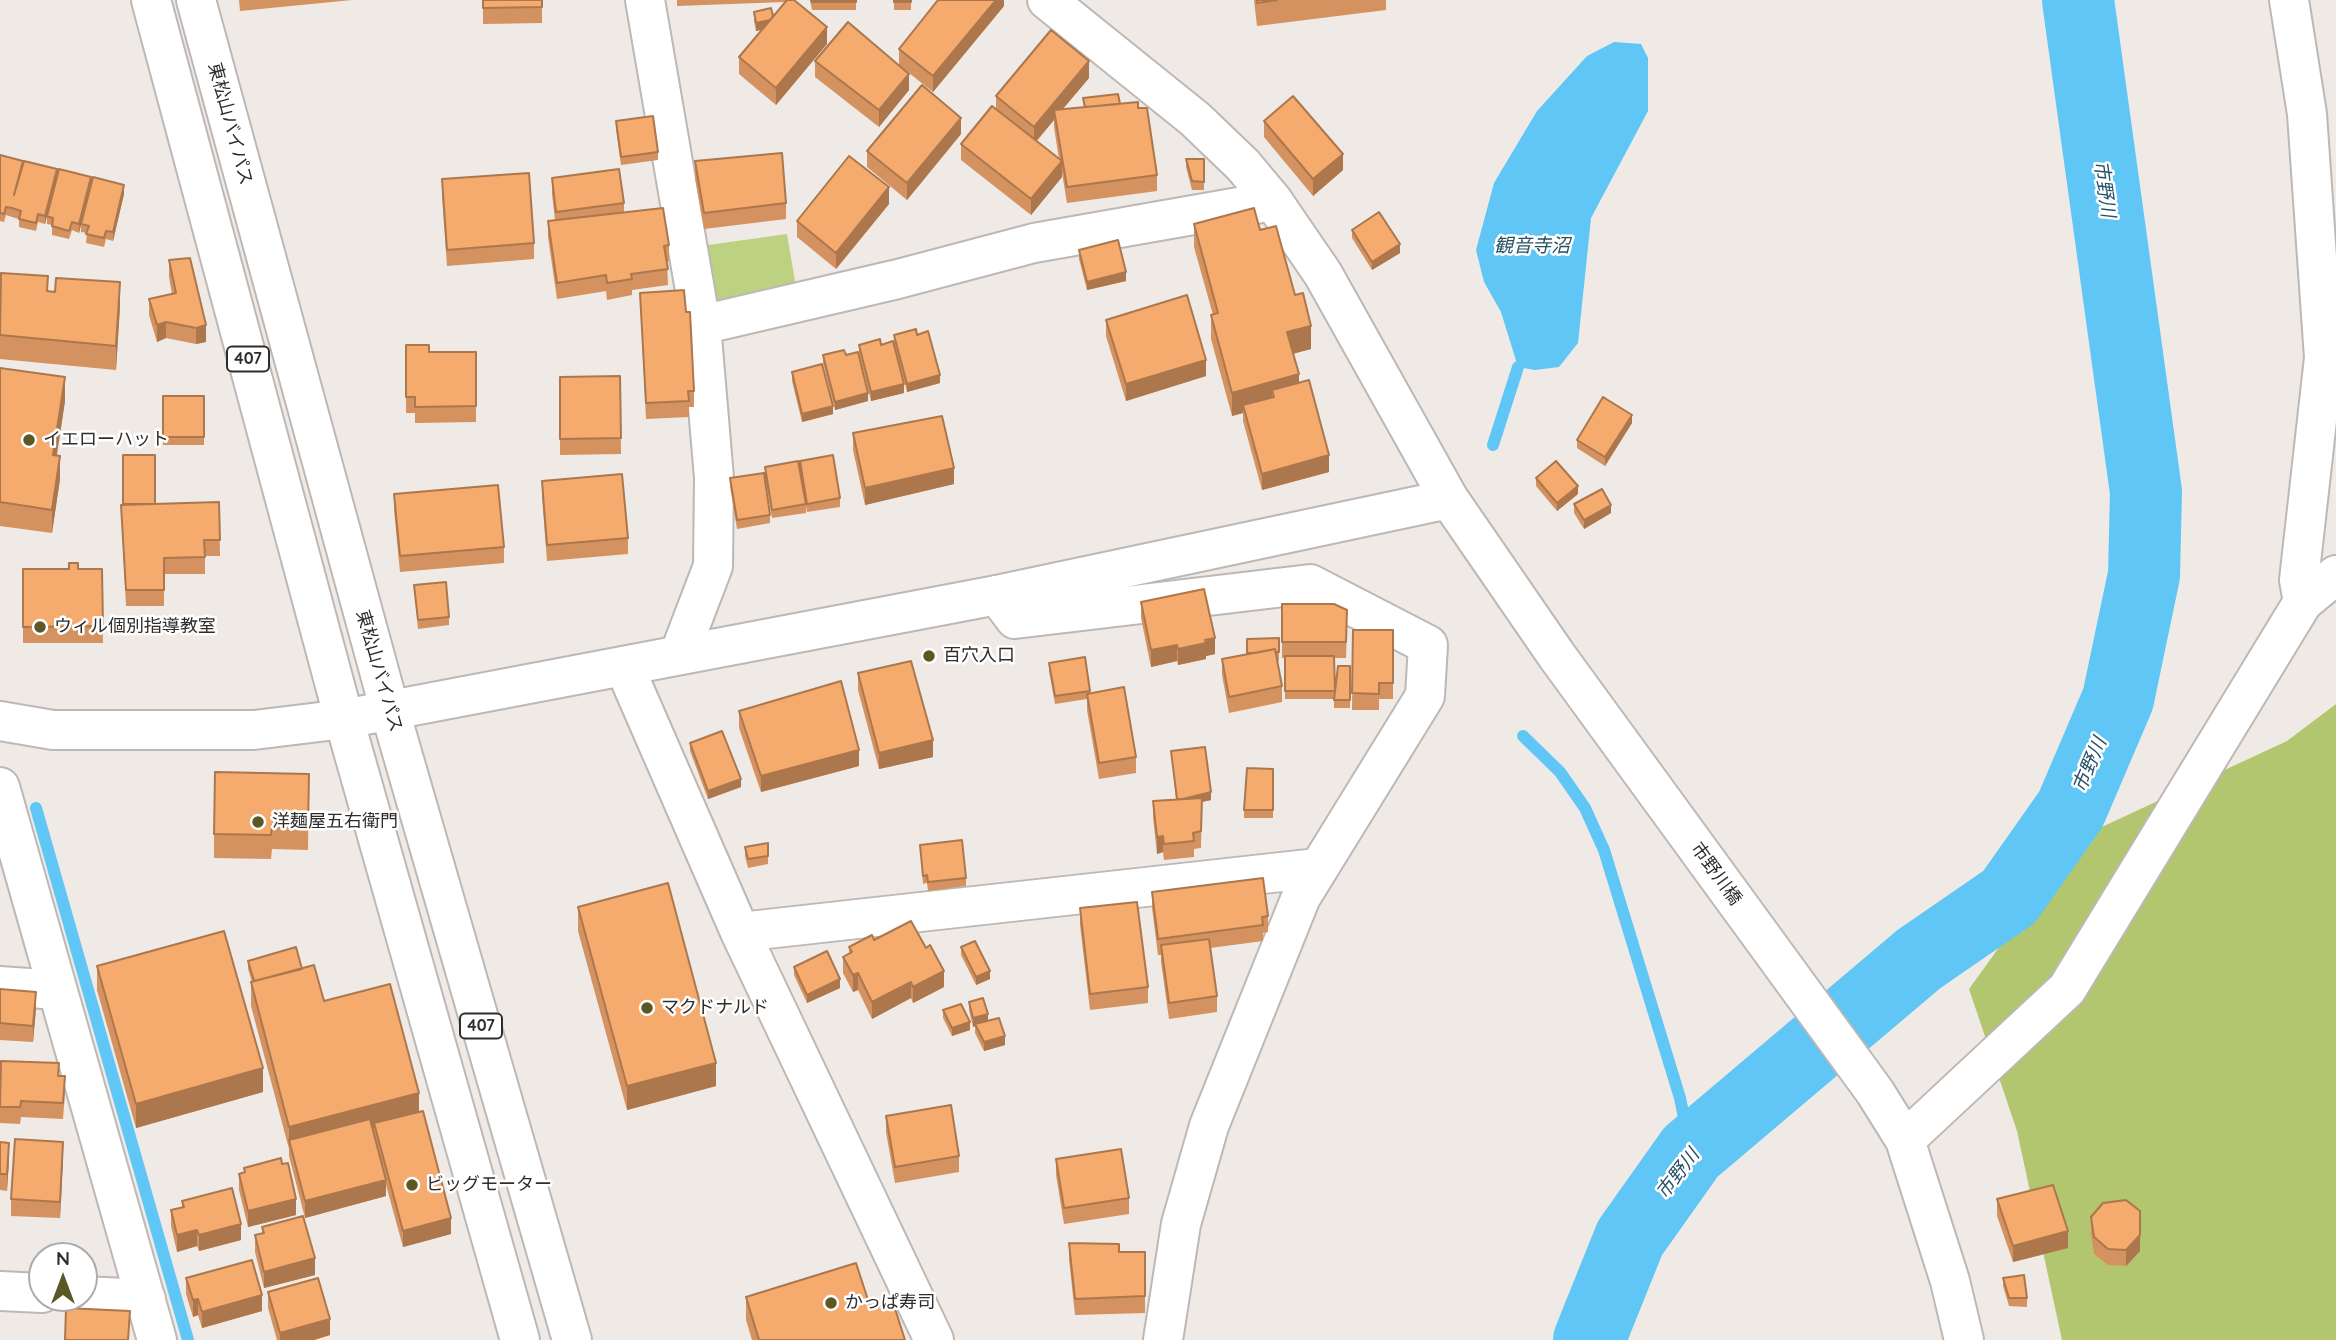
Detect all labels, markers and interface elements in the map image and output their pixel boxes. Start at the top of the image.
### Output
street label: 東松山バイパス [203,60,257,188]
water label: 市野川 [2089,159,2119,219]
water label: 観音寺沼 [1494,235,1570,257]
road number: 407 [227,346,269,372]
place label: イエローハット [43,429,169,451]
marker: イエローハット [21,432,37,448]
street label: 東松山バイパス [351,607,407,735]
place label: ウィル個別指導教室 [54,616,216,638]
marker: ウィル個別指導教室 [32,619,48,635]
place label: 百穴入口 [943,645,1015,667]
marker: 百穴入口 [921,648,937,664]
water label: 市野川 [2068,734,2112,796]
place label: 洋麺屋五右衛門 [272,811,398,833]
marker: 洋麺屋五右衛門 [250,814,266,830]
street label: 市野川橋 [1686,839,1746,909]
place label: マクドナルド [661,997,769,1019]
marker: マクドナルド [639,1000,655,1016]
road number: 407 [460,1014,502,1038]
water label: 市野川 [1651,1145,1705,1203]
place label: ビッグモーター [426,1174,552,1196]
marker: ビッグモーター [404,1177,420,1193]
north arrow [28,1242,98,1312]
text: N [56,1246,70,1270]
place label: かっぱ寿司 [845,1292,935,1314]
marker: かっぱ寿司 [823,1295,839,1311]

